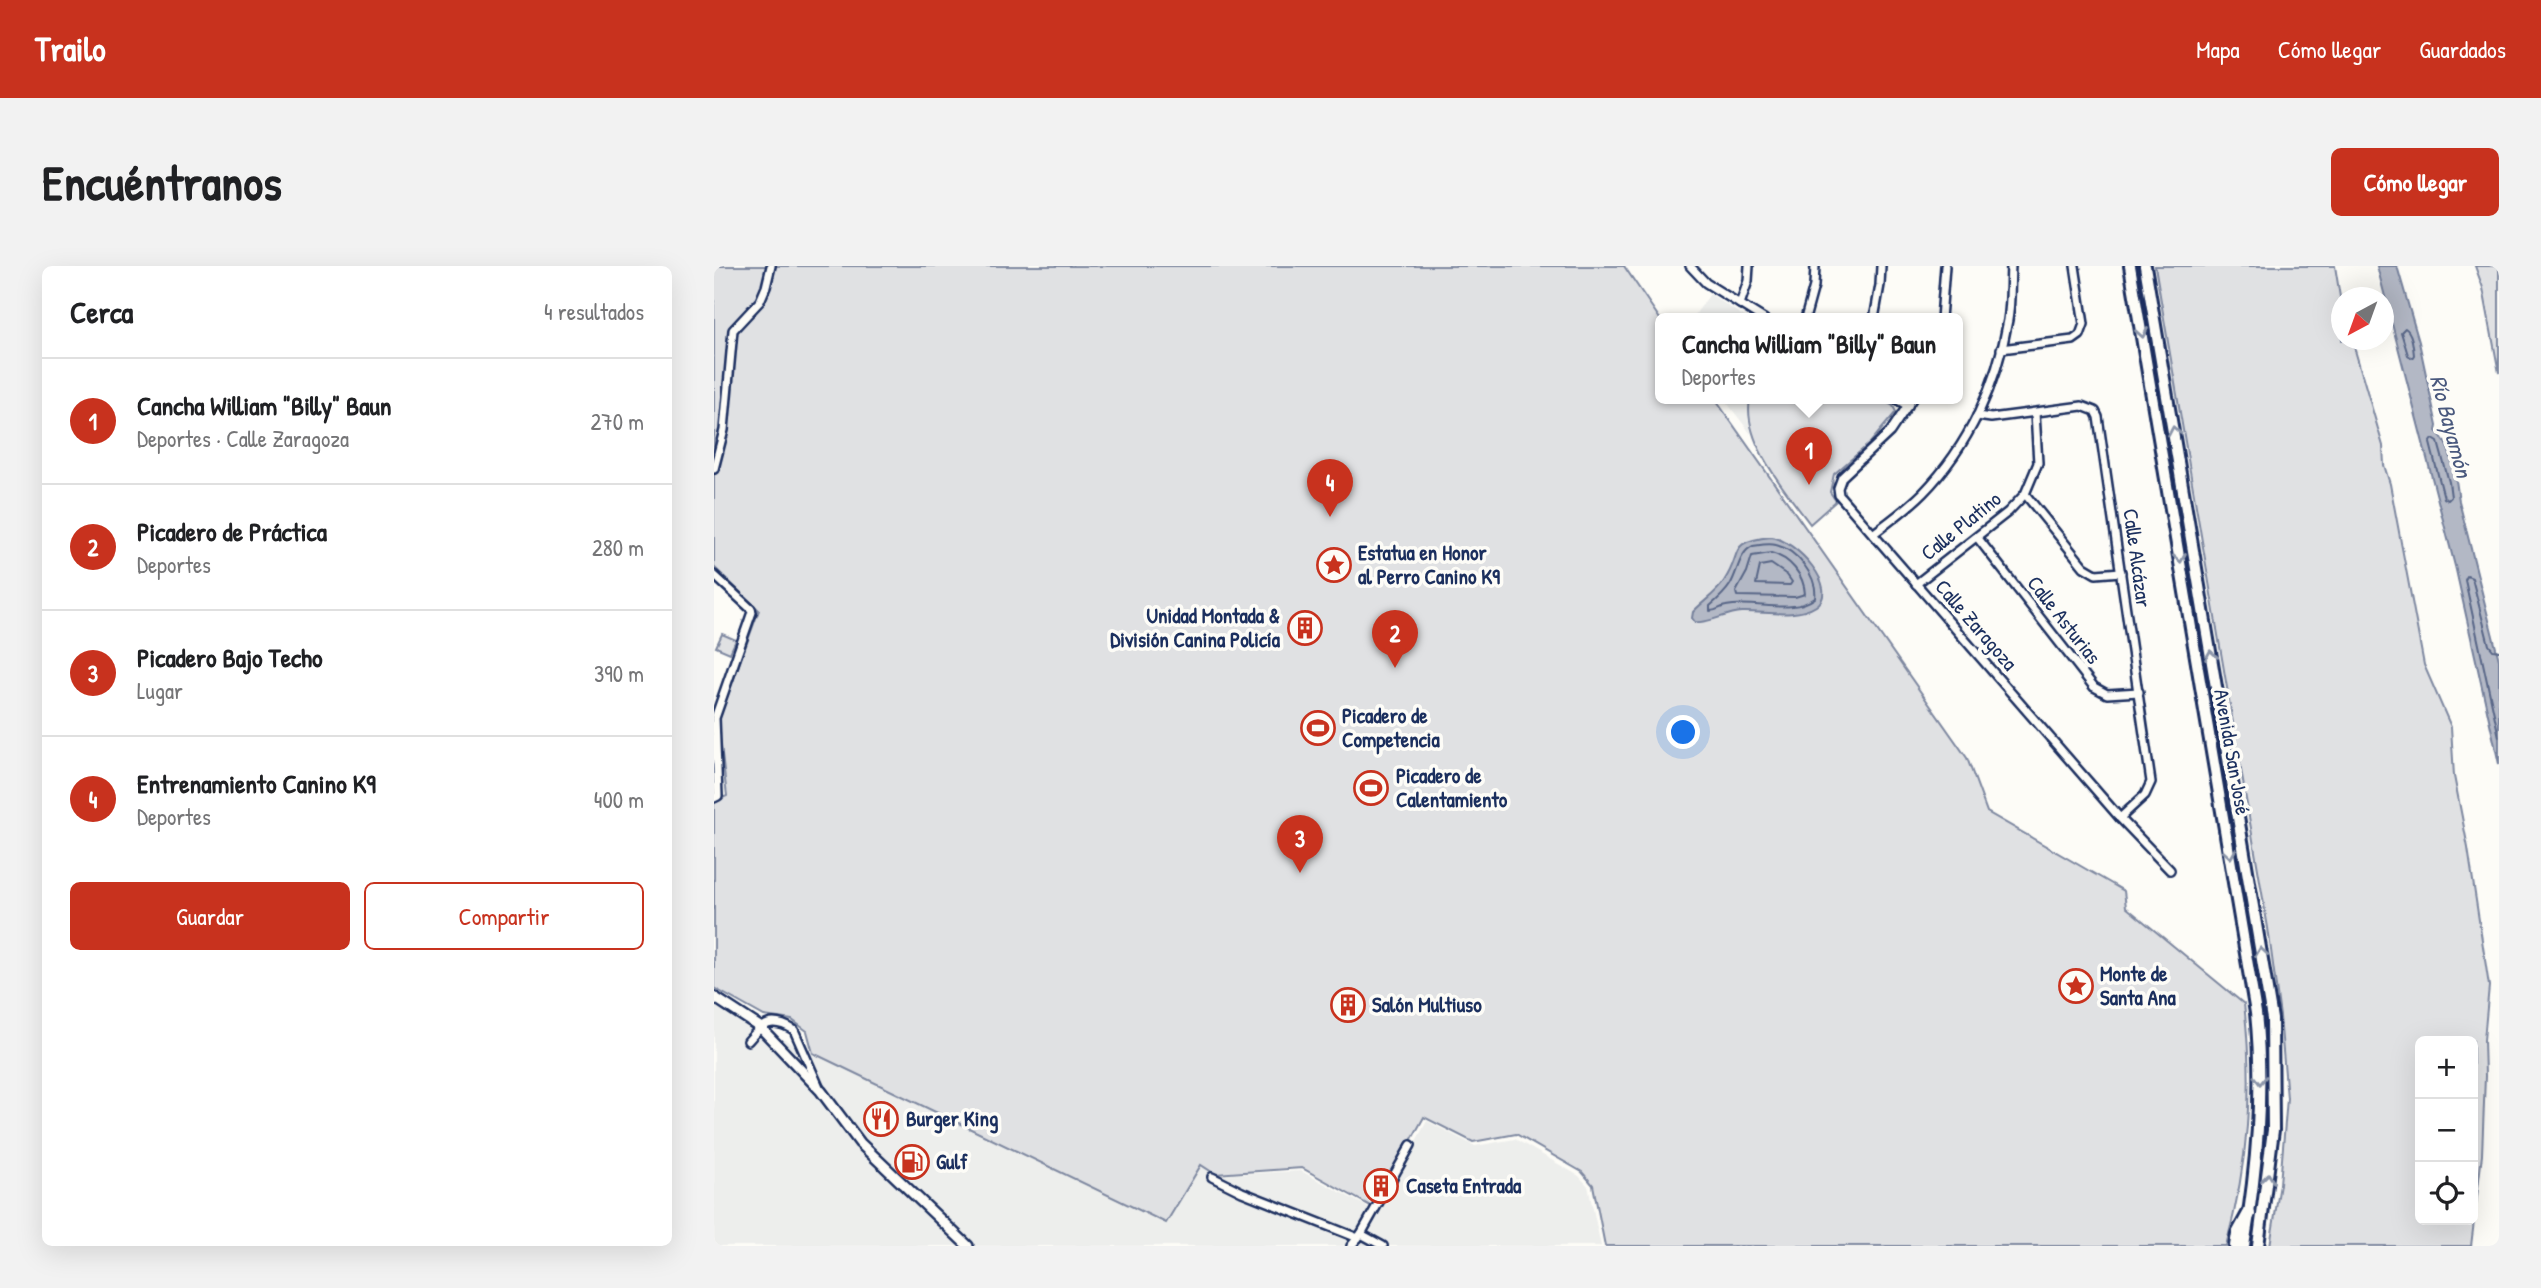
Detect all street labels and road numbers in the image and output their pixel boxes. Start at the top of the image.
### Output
street label: Calle Platino [1914,484,2007,567]
street label: Calle Alcázar [2116,507,2159,609]
street label: Calle Asturias [2021,569,2108,670]
street label: Calle Zaragoza [1929,573,2024,677]
street label: Avenida San José [2207,687,2258,817]

